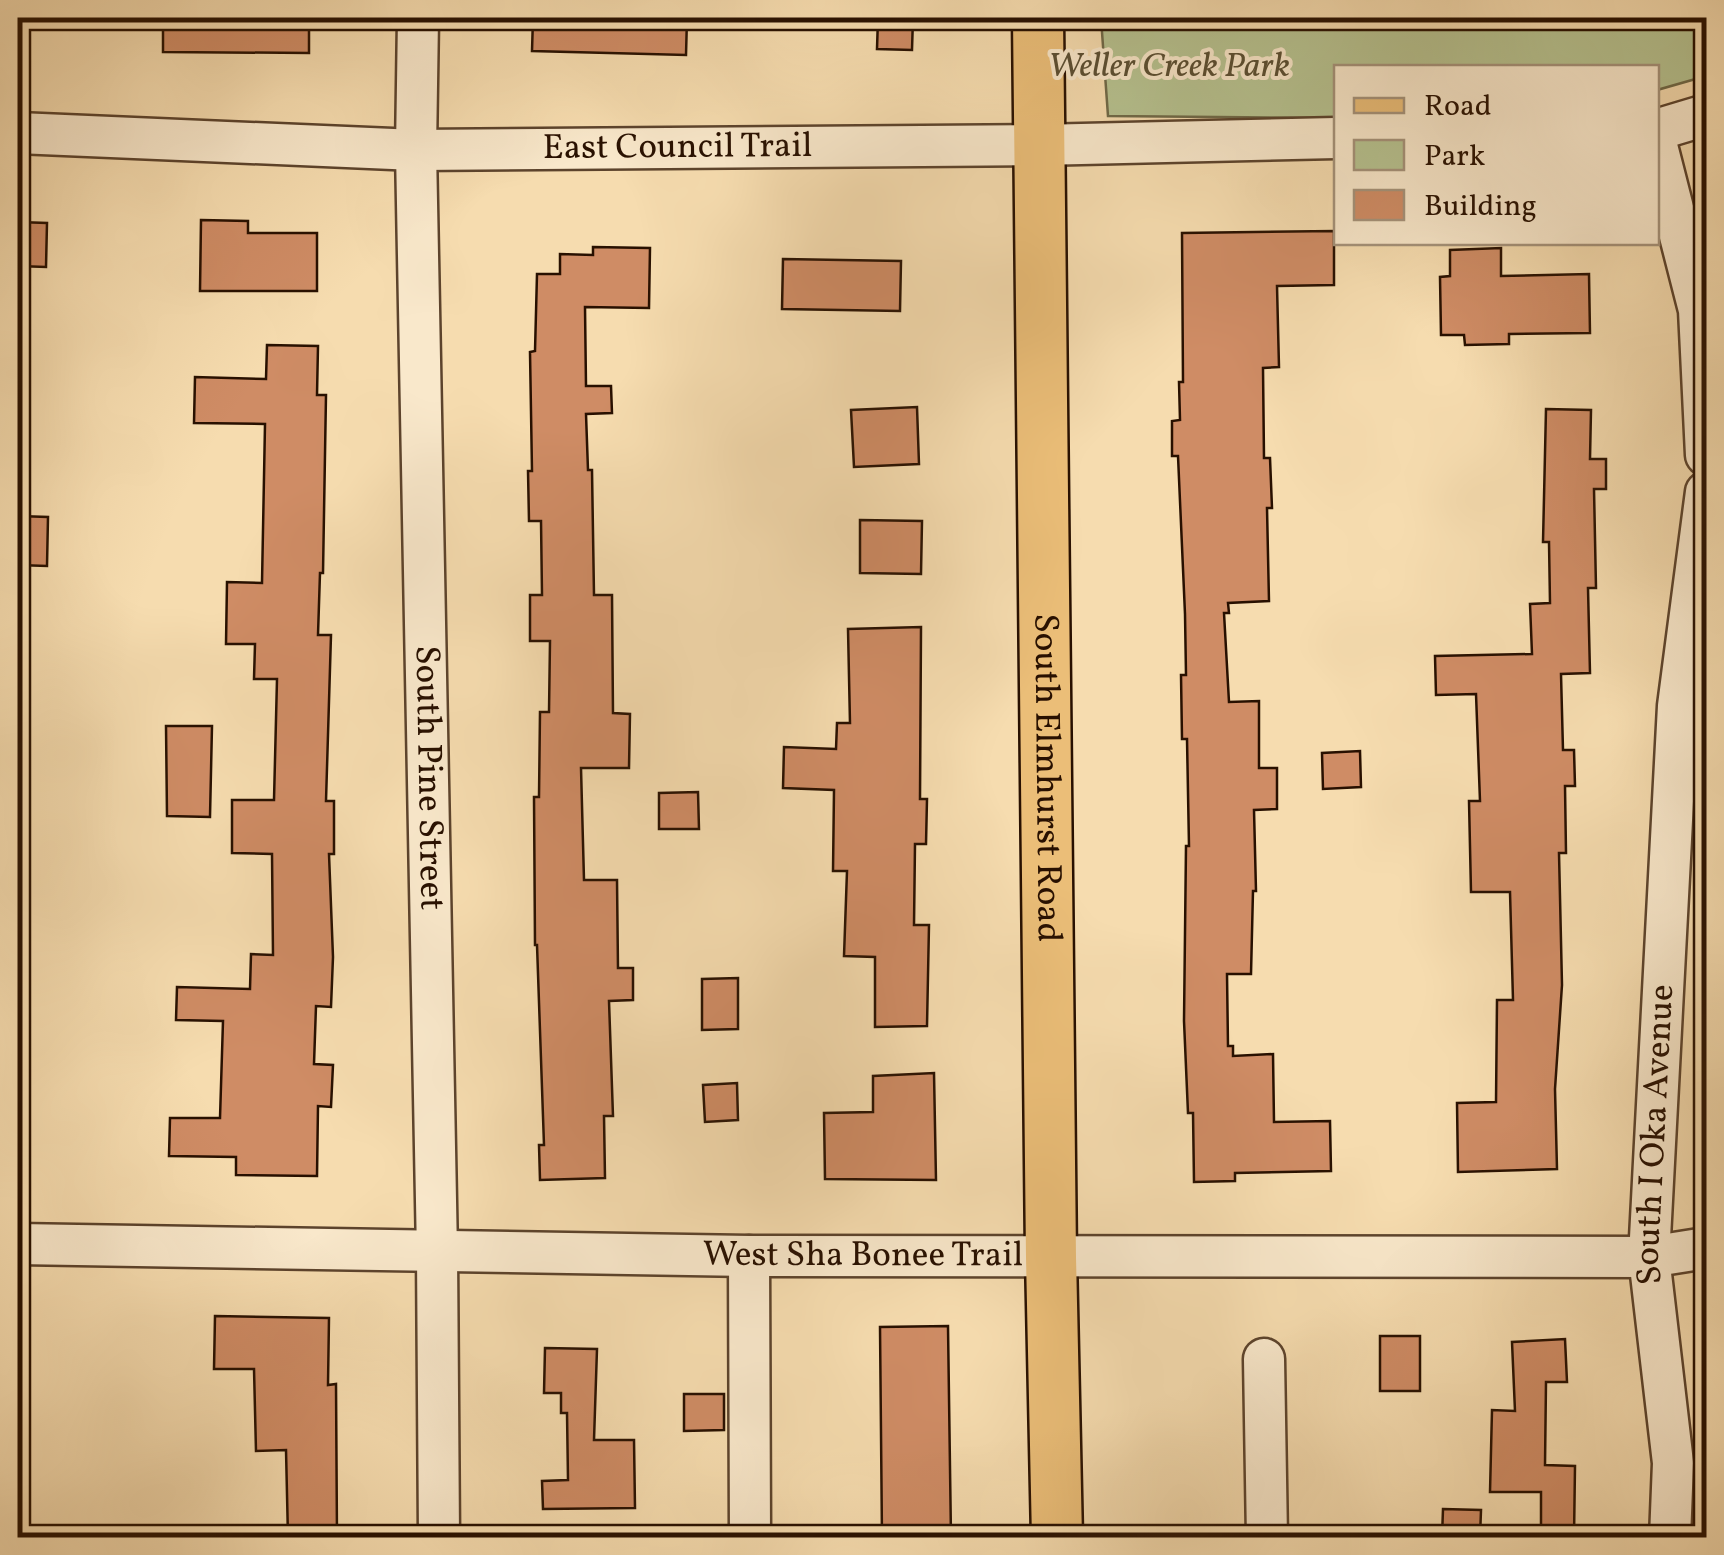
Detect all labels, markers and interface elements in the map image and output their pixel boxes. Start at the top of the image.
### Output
park label: Weller Creek Park [1048,43,1290,91]
legend [1334,65,1659,245]
text: Road [1424,86,1492,128]
street label: East Council Trail [543,123,813,173]
text: Park [1424,136,1485,178]
text: Building [1424,186,1537,228]
street label: South Elmhurst Road [1020,613,1072,943]
street label: South Pine Street [401,645,454,911]
street label: South I Oka Avenue [1625,983,1687,1288]
street label: West Sha Bonee Trail [702,1231,1023,1280]

